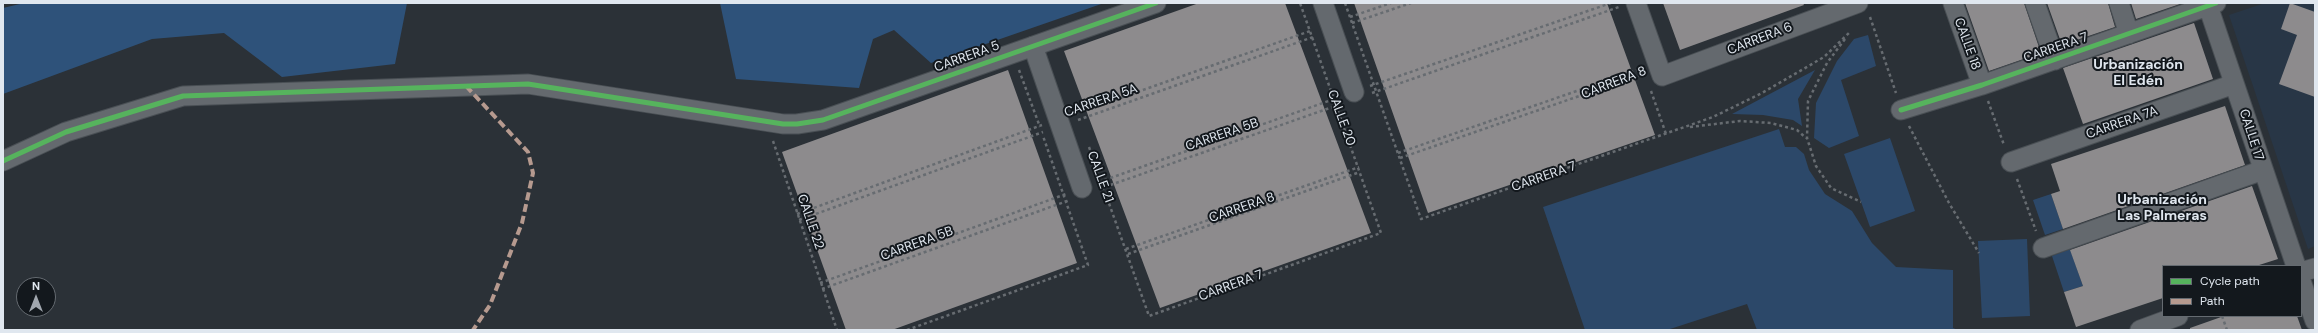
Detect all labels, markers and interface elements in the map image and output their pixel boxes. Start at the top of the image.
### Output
street label: CALLE 18 [1950,16,1984,72]
street label: CARRERA 6 [1725,19,1795,59]
street label: CARRERA 7 [2022,30,2090,66]
street label: CARRERA 5 [932,38,1002,76]
district label: Urbanización El Edén [2093,57,2183,90]
street label: CARRERA 8 [1579,63,1649,103]
street label: CARRERA 5A [1062,81,1140,121]
street label: CALLE 20 [1324,88,1358,148]
street label: CARRERA 7A [2084,103,2160,143]
street label: CALLE 17 [2235,107,2267,163]
street label: CARRERA 5B [1183,115,1261,155]
street label: CALLE 21 [1083,149,1117,205]
street label: CARRERA 7 [1510,159,1578,195]
street label: CARRERA 8 [1207,190,1277,226]
street label: CALLE 22 [793,192,827,252]
district label: Urbanización Las Palmeras [2117,192,2207,224]
street label: CARRERA 5B [879,224,955,264]
legend [2162,265,2302,317]
street label: CARRERA 7 [1197,267,1265,305]
text: Cycle path [2200,273,2260,289]
north arrow [16,277,56,317]
text: N [32,279,40,293]
text: Path [2200,293,2225,309]

